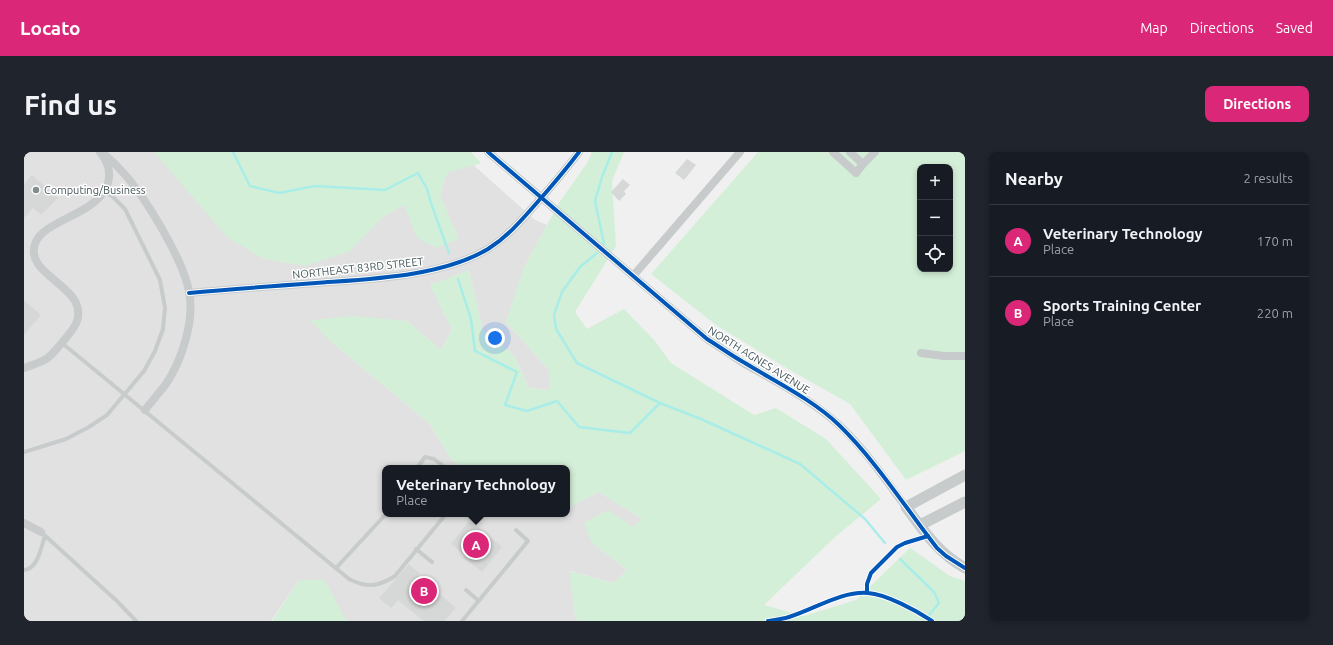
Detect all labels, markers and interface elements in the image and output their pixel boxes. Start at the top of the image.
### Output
text: Locato [20,17,81,39]
text: Map [1140,20,1168,36]
text: Directions [1190,20,1254,36]
text: Saved [1276,20,1313,36]
button: Directions [1205,86,1309,122]
text: Find us [24,89,117,120]
map controls [917,164,953,272]
button: + [917,164,953,200]
text: Nearby [1005,169,1063,188]
text: 2 results [1243,171,1293,185]
place label: Computing/Business [44,184,146,196]
marker: Computing/Business [31,185,41,195]
button: − [917,200,953,236]
text: Veterinary Technology [1043,225,1202,242]
text: A [1013,234,1023,248]
text: 170 m [1257,234,1293,248]
button: locate [917,236,953,272]
text: Place [1043,242,1074,256]
street label: NORTHEAST 83RD STREET [292,255,424,281]
text: Sports Training Center [1043,297,1201,314]
text: B [1014,306,1022,320]
text: 220 m [1257,306,1293,320]
text: Place [1043,314,1074,328]
street label: NORTH AGNES AVENUE [706,324,812,396]
your location [485,328,505,348]
popup [382,465,570,517]
text: Veterinary Technology [396,476,556,493]
text: Place [396,493,427,507]
pin: A [463,530,489,560]
pin: B [411,576,437,606]

